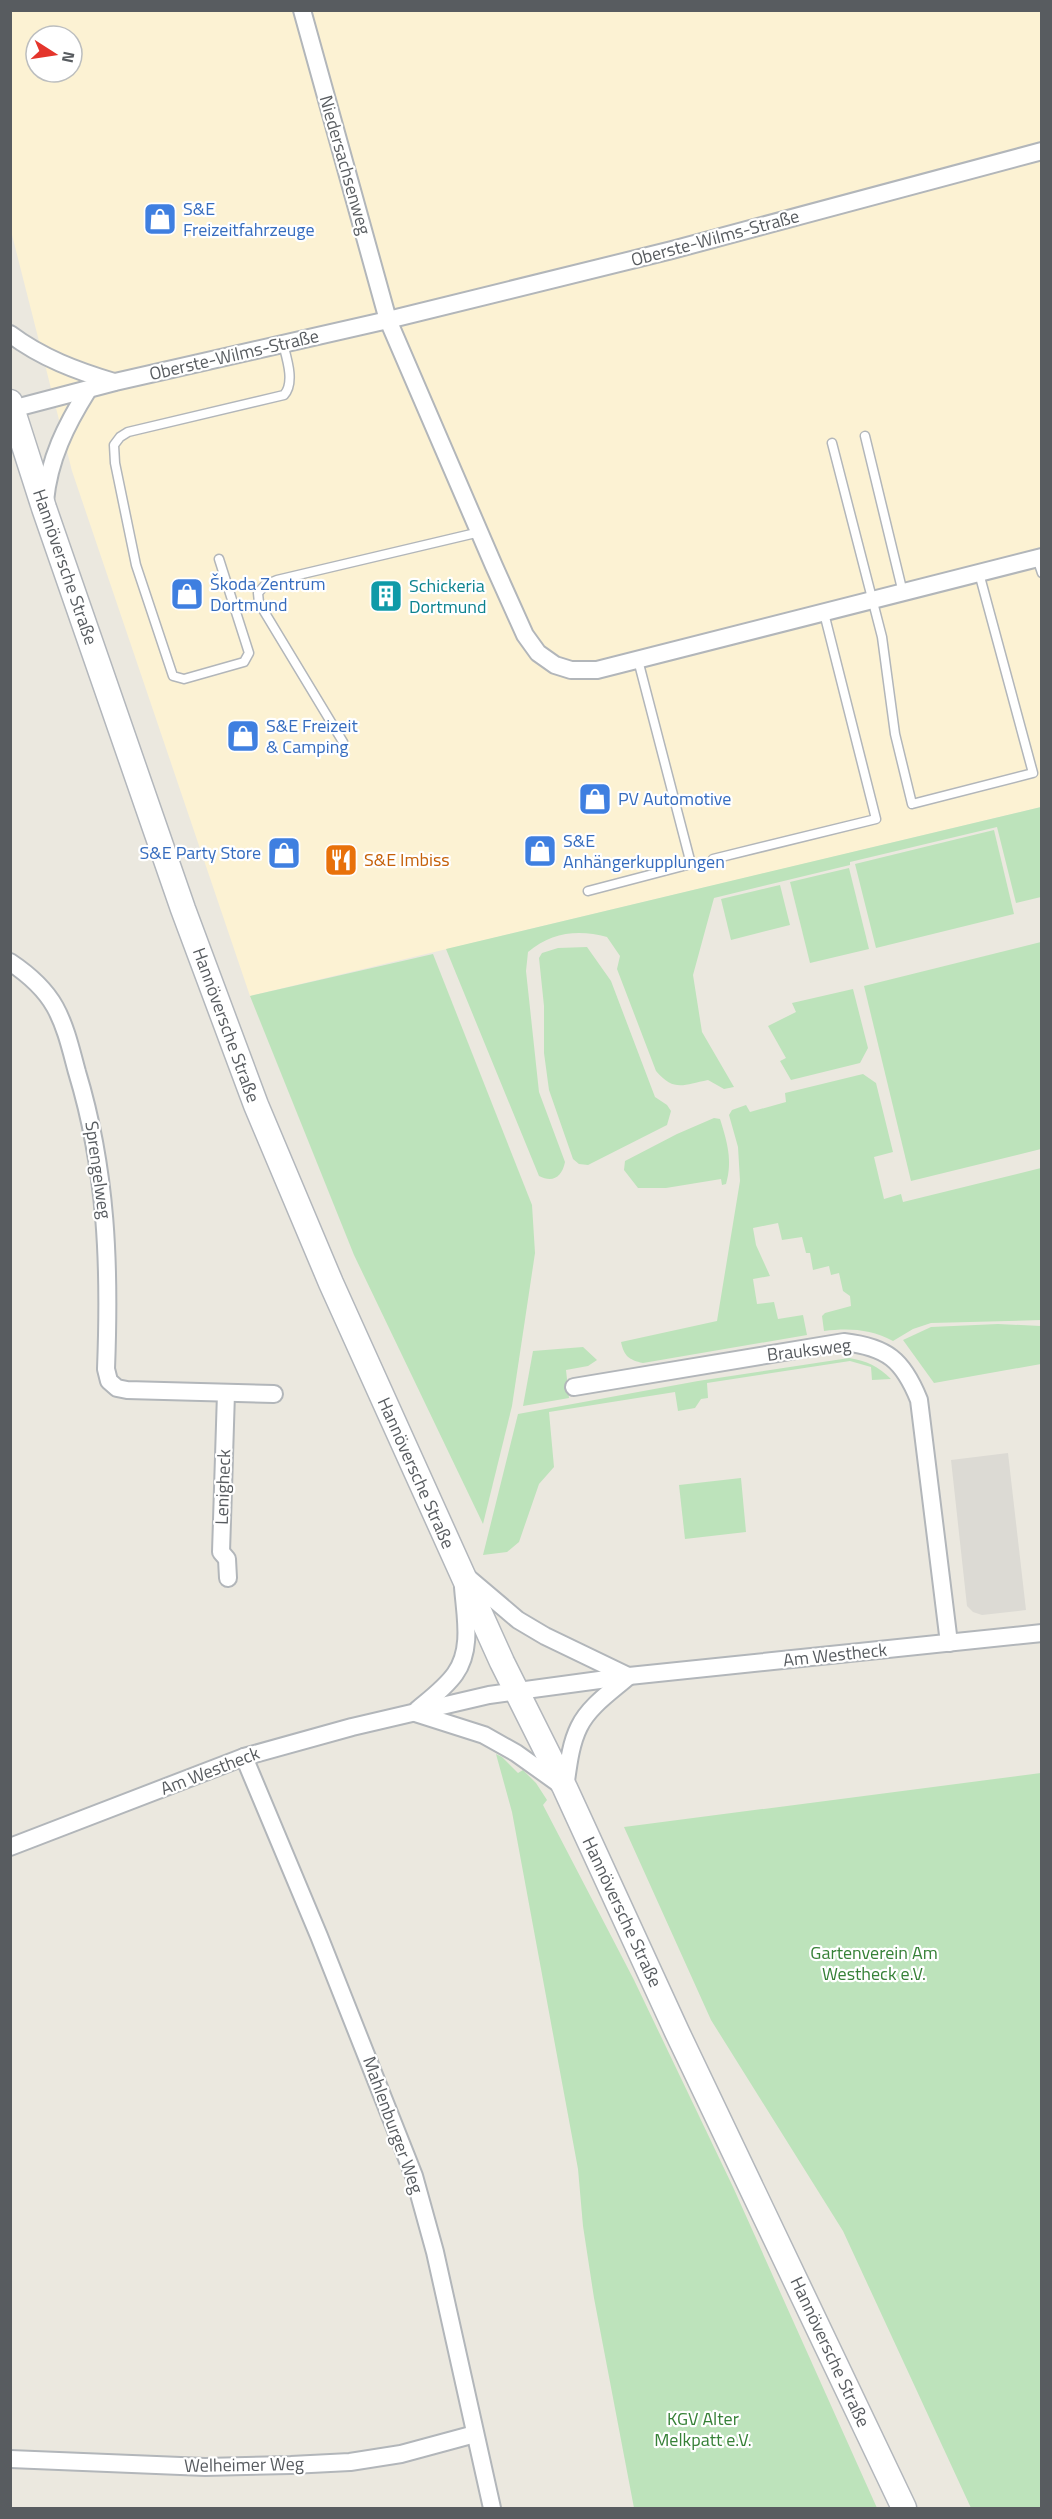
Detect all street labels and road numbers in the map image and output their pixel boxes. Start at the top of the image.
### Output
street label: Niedersachsenweg [313,92,378,238]
street label: Oberste-Wilms-Straße [628,202,802,273]
street label: Oberste-Wilms-Straße [146,322,321,387]
street label: Hannöversche Straße [26,485,105,648]
street label: Hannöversche Straße [186,944,267,1106]
street label: Sprengelweg [78,1119,119,1221]
street label: Brauksweg [765,1331,853,1368]
street label: Hannöversche Straße [371,1393,462,1553]
street label: Lenigheck [208,1448,237,1525]
street label: Am Westheck [782,1636,889,1673]
street label: Am Westheck [156,1739,264,1802]
street label: Hannöversche Straße [576,1832,669,1991]
street label: Mahlenburger Weg [356,2052,431,2197]
street label: Hannöversche Straße [784,2272,877,2431]
street label: Welheimer Weg [184,2450,304,2479]

